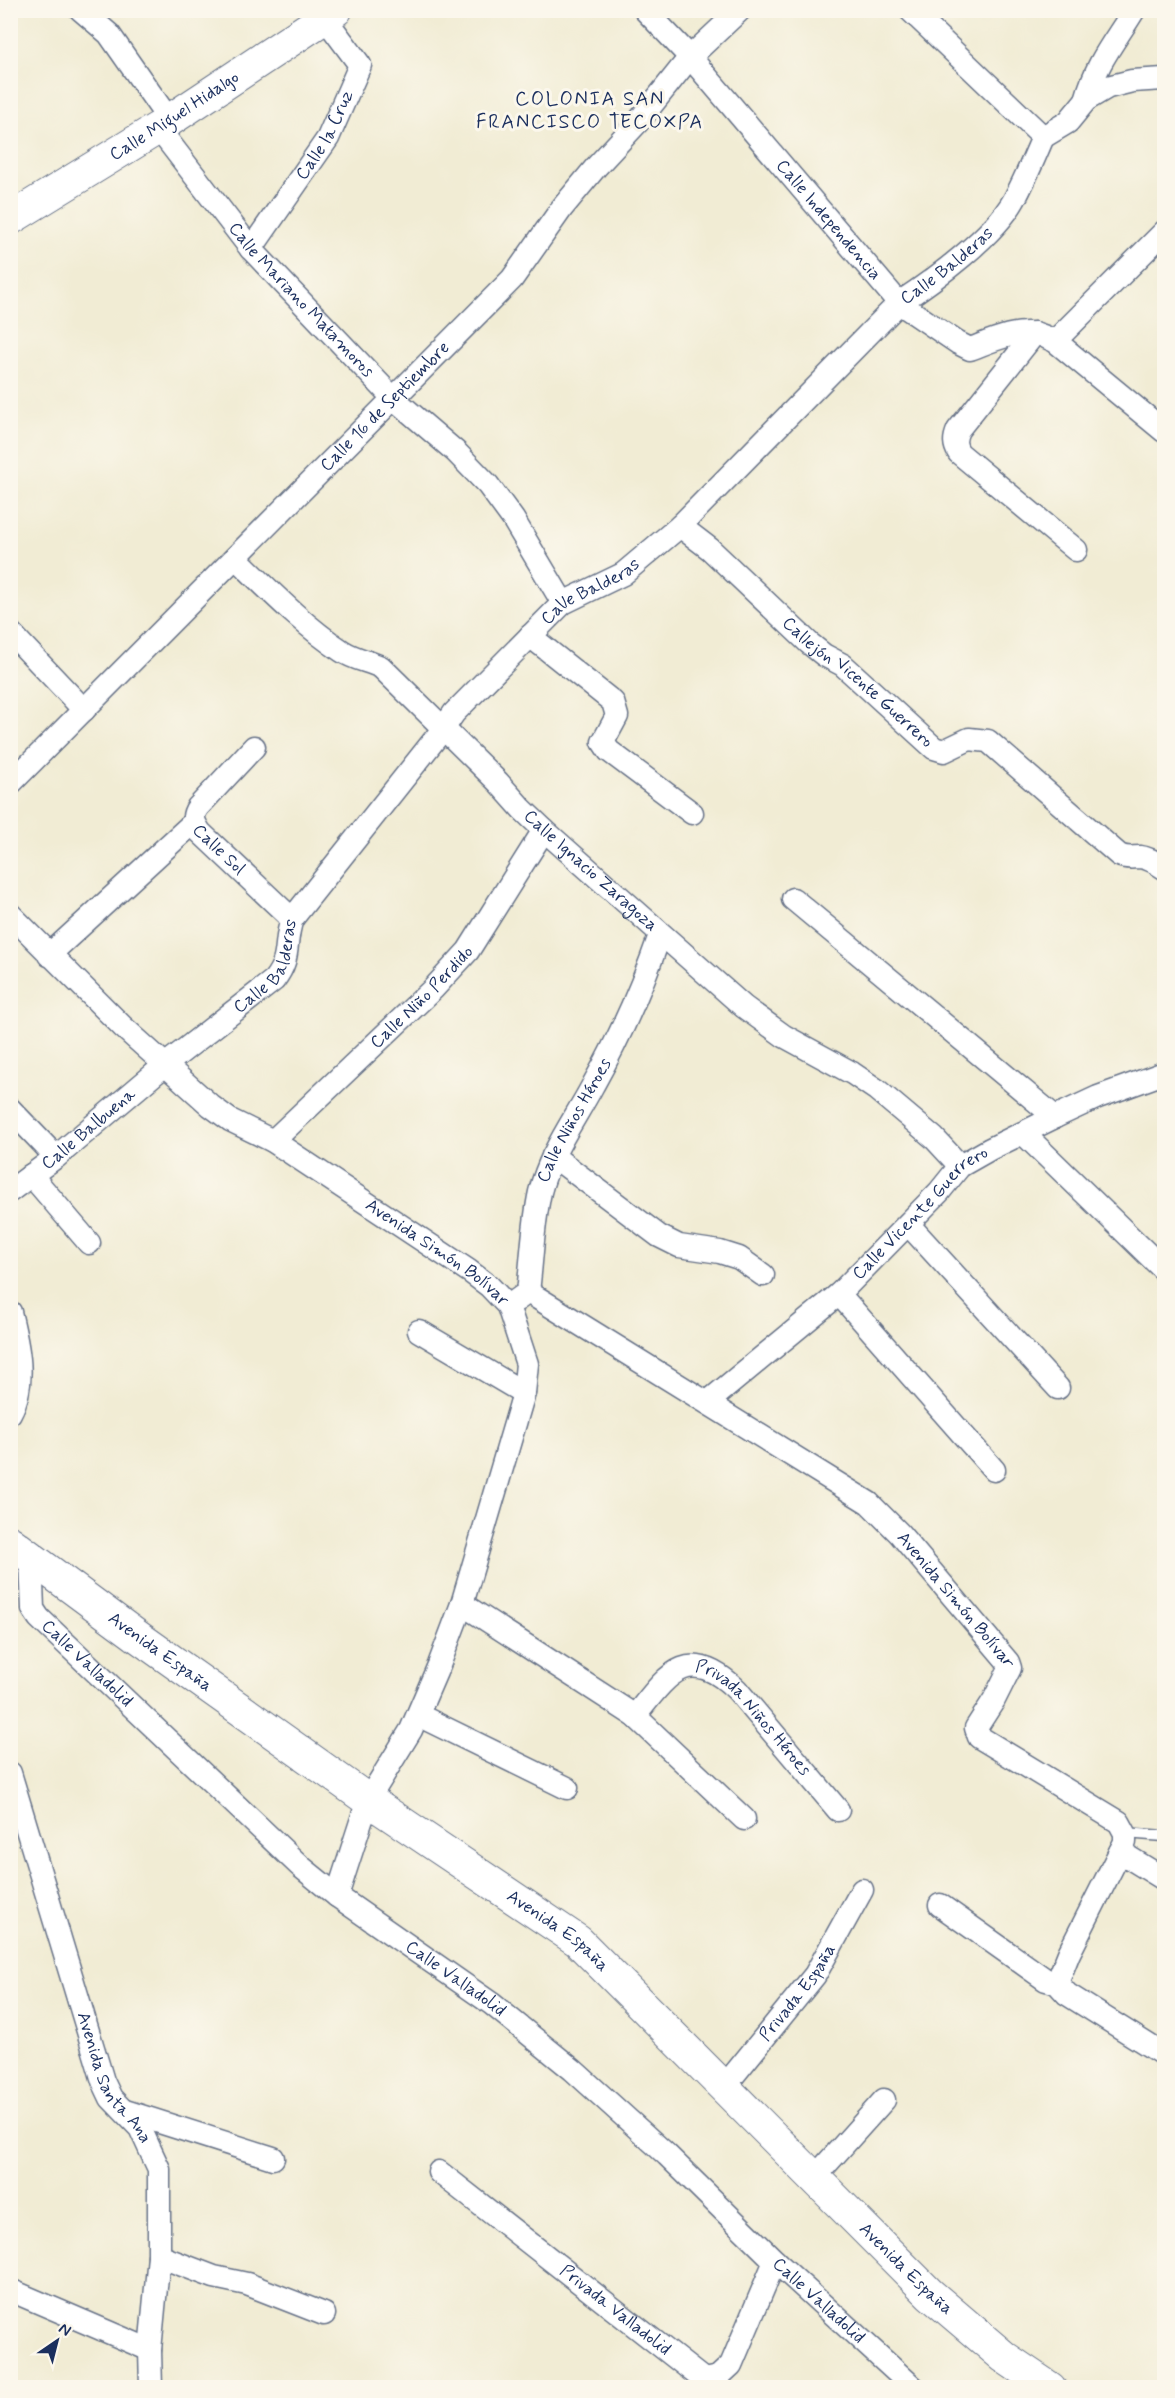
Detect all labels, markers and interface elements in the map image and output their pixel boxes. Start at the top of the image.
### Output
street label: Calle Miguel Hidalgo [105,65,244,167]
district label: COLONIA SAN FRANCISCO TECOXPA [476,86,704,136]
street label: Calle la Cruz [290,87,359,185]
street label: Calle Independencia [770,154,887,286]
street label: Calle Mariano Matamoros [223,217,379,383]
street label: Calle Balderas [896,222,999,311]
street label: Calle 16 de Septiembre [315,336,455,477]
street label: Calle Balderas [536,553,645,630]
street label: Callejón Vicente Guerrero [777,611,938,753]
street label: Calle Ignacio Zaragoza [518,805,663,937]
street label: Calle Sol [186,820,251,881]
street label: Calle Balderas [229,916,303,1019]
street label: Calle Niño Perdido [365,940,479,1054]
street label: Calle Niños Héroes [532,1054,617,1186]
street label: Calle Balbuena [37,1083,141,1176]
street label: Calle Vicente Guerrero [847,1141,992,1285]
street label: Avenida Simón Bolívar [361,1193,514,1312]
street label: Avenida Simón Bolívar [891,1527,1021,1670]
street label: Avenida España [103,1607,217,1698]
street label: Calle Valladolid [36,1614,138,1713]
street label: Privada Niños Héroes [693,1654,816,1781]
street label: Avenida España [502,1884,614,1977]
street label: Calle Valladolid [400,1935,511,2022]
street label: Privada España [754,1940,842,2046]
street label: Avenida Santa Ana [71,2009,157,2147]
street label: Avenida España [854,2217,958,2320]
street label: Calle Valladolid [767,2252,870,2349]
street label: Privada Valladolid [555,2259,676,2361]
north arrow [27,2311,87,2371]
text: N [54,2318,75,2342]

